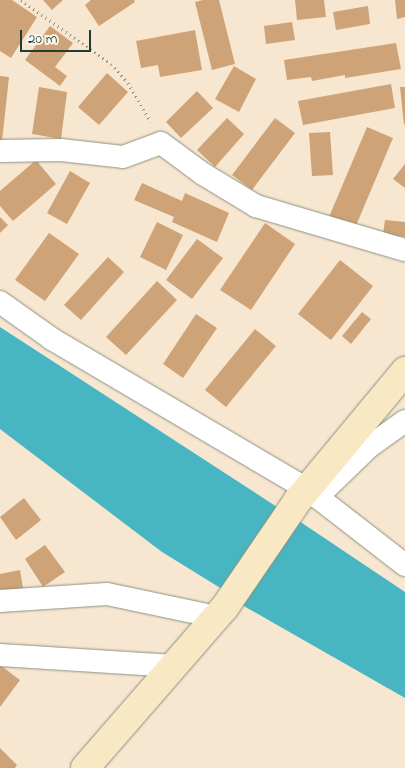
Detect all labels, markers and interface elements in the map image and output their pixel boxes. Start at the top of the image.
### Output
scale bar [22,20,94,52]
text: 20 m [28,28,57,50]

